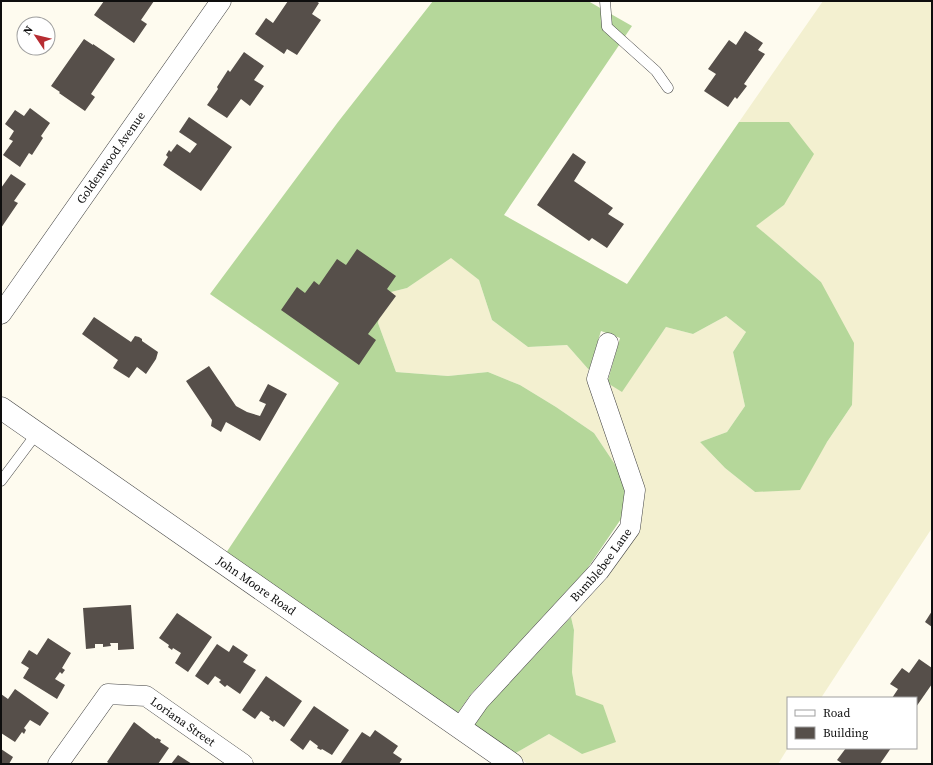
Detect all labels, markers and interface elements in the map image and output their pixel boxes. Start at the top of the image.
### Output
north arrow [16,16,56,56]
text: N [20,23,37,38]
street label: Goldenwood Avenue [73,108,149,207]
street label: Bumblebee Lane [567,525,635,605]
street label: John Moore Road [213,552,299,619]
street label: Loriana Street [147,694,218,750]
legend [787,697,917,749]
text: Road [823,705,850,721]
text: Building [823,725,868,741]

